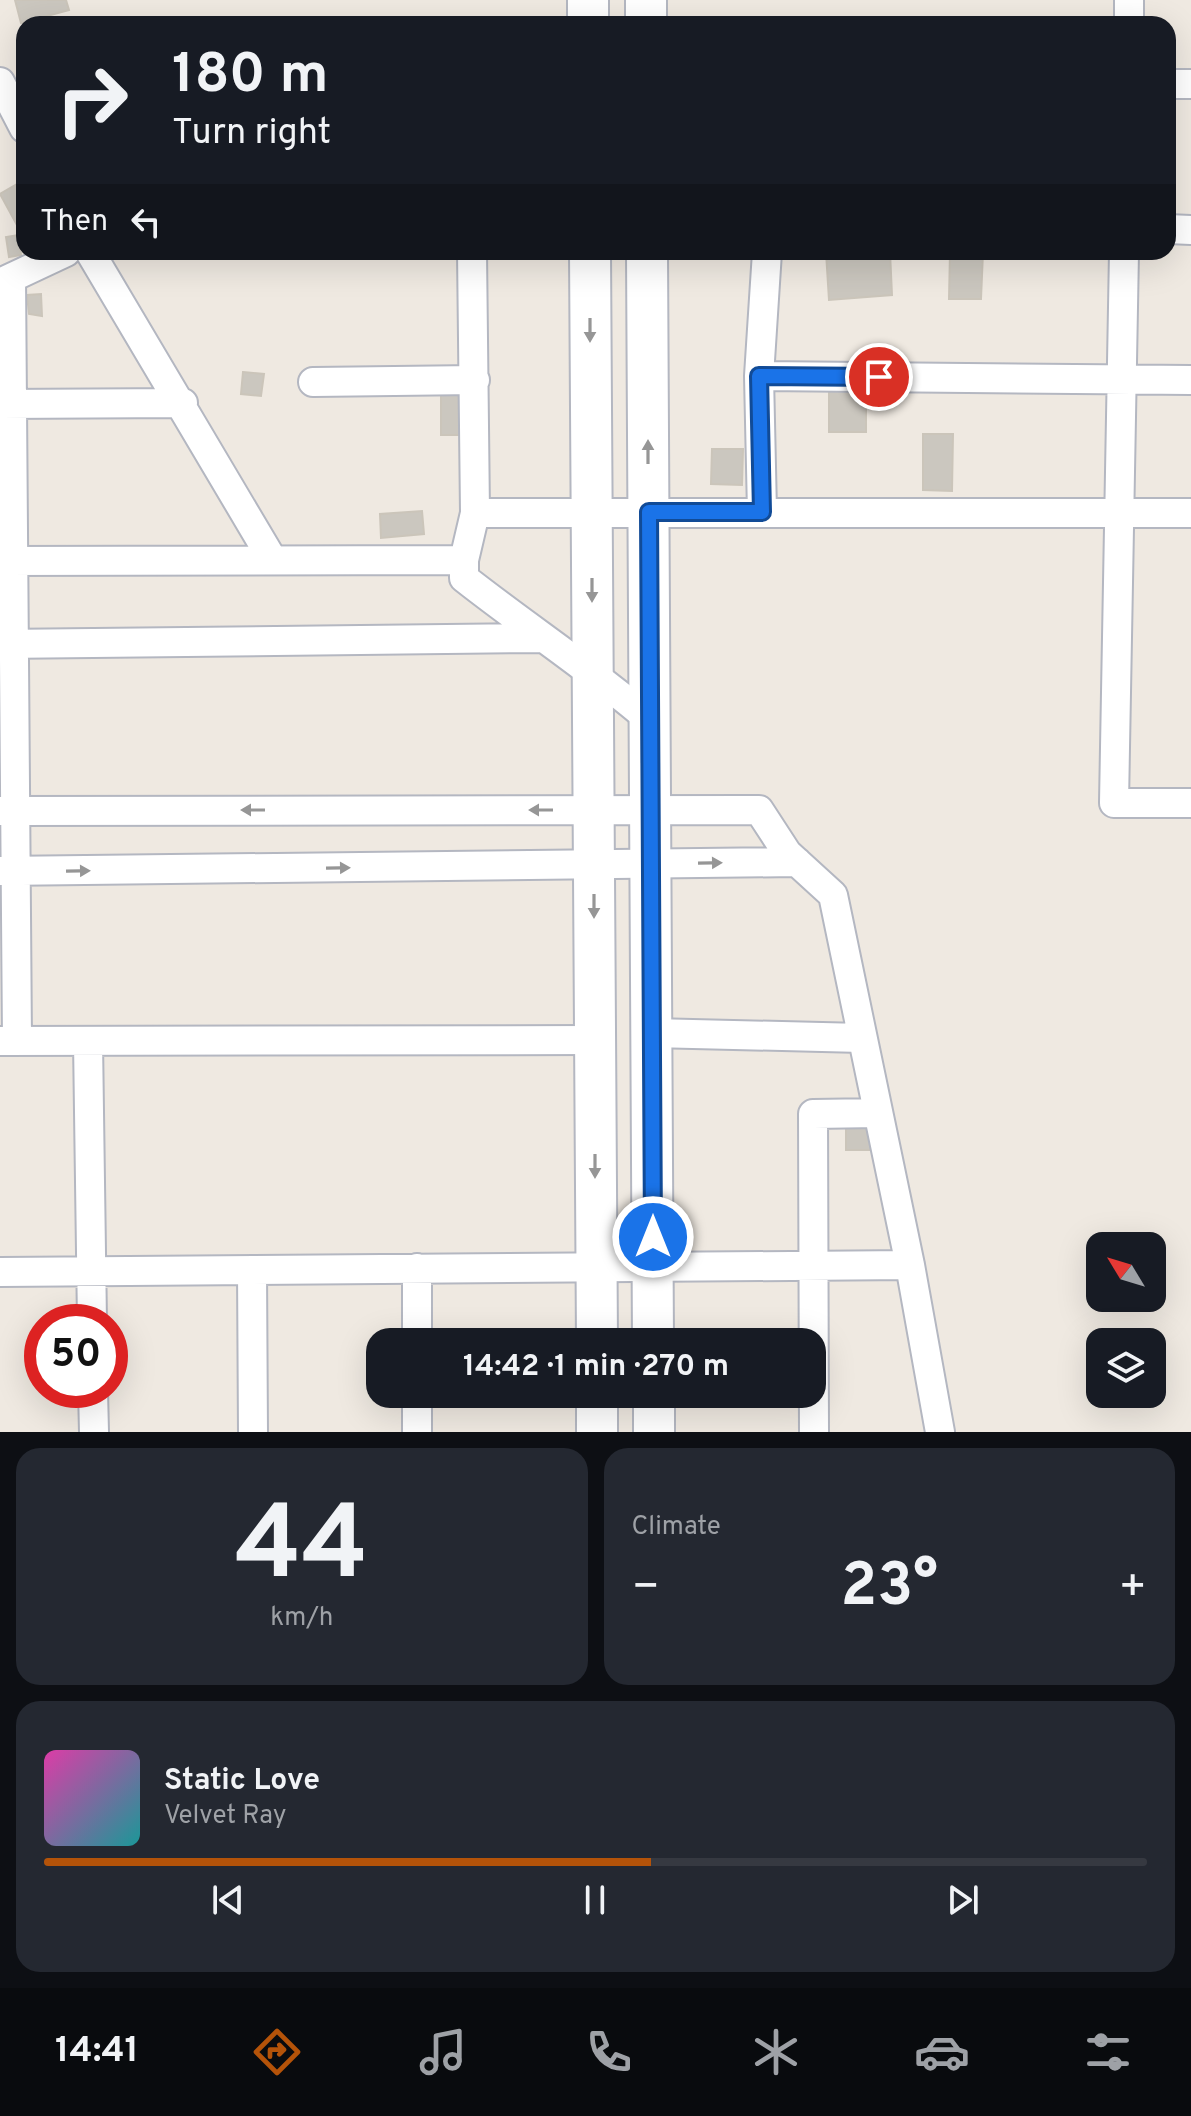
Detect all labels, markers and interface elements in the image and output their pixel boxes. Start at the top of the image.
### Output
text: 180 m [172,42,329,112]
icon: right [40,48,144,152]
text: Turn right [172,111,331,157]
icon: left [124,200,168,244]
text: Then [40,204,108,241]
one-way arrow [584,318,596,343]
pin [845,343,913,411]
icon: arrive [857,355,901,399]
one-way arrow [642,439,654,464]
one-way arrow [586,578,598,603]
one-way arrow [240,804,265,816]
one-way arrow [528,804,553,816]
one-way arrow [698,857,723,869]
one-way arrow [326,861,351,874]
one-way arrow [66,864,91,877]
one-way arrow [588,894,600,919]
one-way arrow [589,1154,602,1179]
position arrow [611,1195,695,1279]
north arrow [1086,1232,1166,1312]
map controls [1086,1232,1166,1408]
speed limit sign: 50 [24,1304,128,1408]
button: layers [1086,1328,1166,1408]
text: 14:42 · 1 min · 270 m [463,1349,729,1386]
text: 44 [235,1484,369,1616]
text: Climate [632,1511,721,1544]
text: 23° [840,1551,938,1627]
text: − [632,1561,660,1617]
text: + [1119,1561,1147,1617]
text: km/h [270,1602,333,1635]
text: Static Love [164,1763,320,1800]
text: Velvet Ray [164,1800,287,1833]
icon: previous [206,1878,250,1922]
icon: pause [573,1878,617,1922]
icon: next [941,1878,985,1922]
icon: directions [249,2024,305,2080]
icon: music [415,2024,471,2080]
icon: phone [581,2024,637,2080]
icon: climate [748,2024,804,2080]
icon: car [914,2024,970,2080]
icon: filters [1080,2024,1136,2080]
text: 14:41 [55,2029,139,2075]

